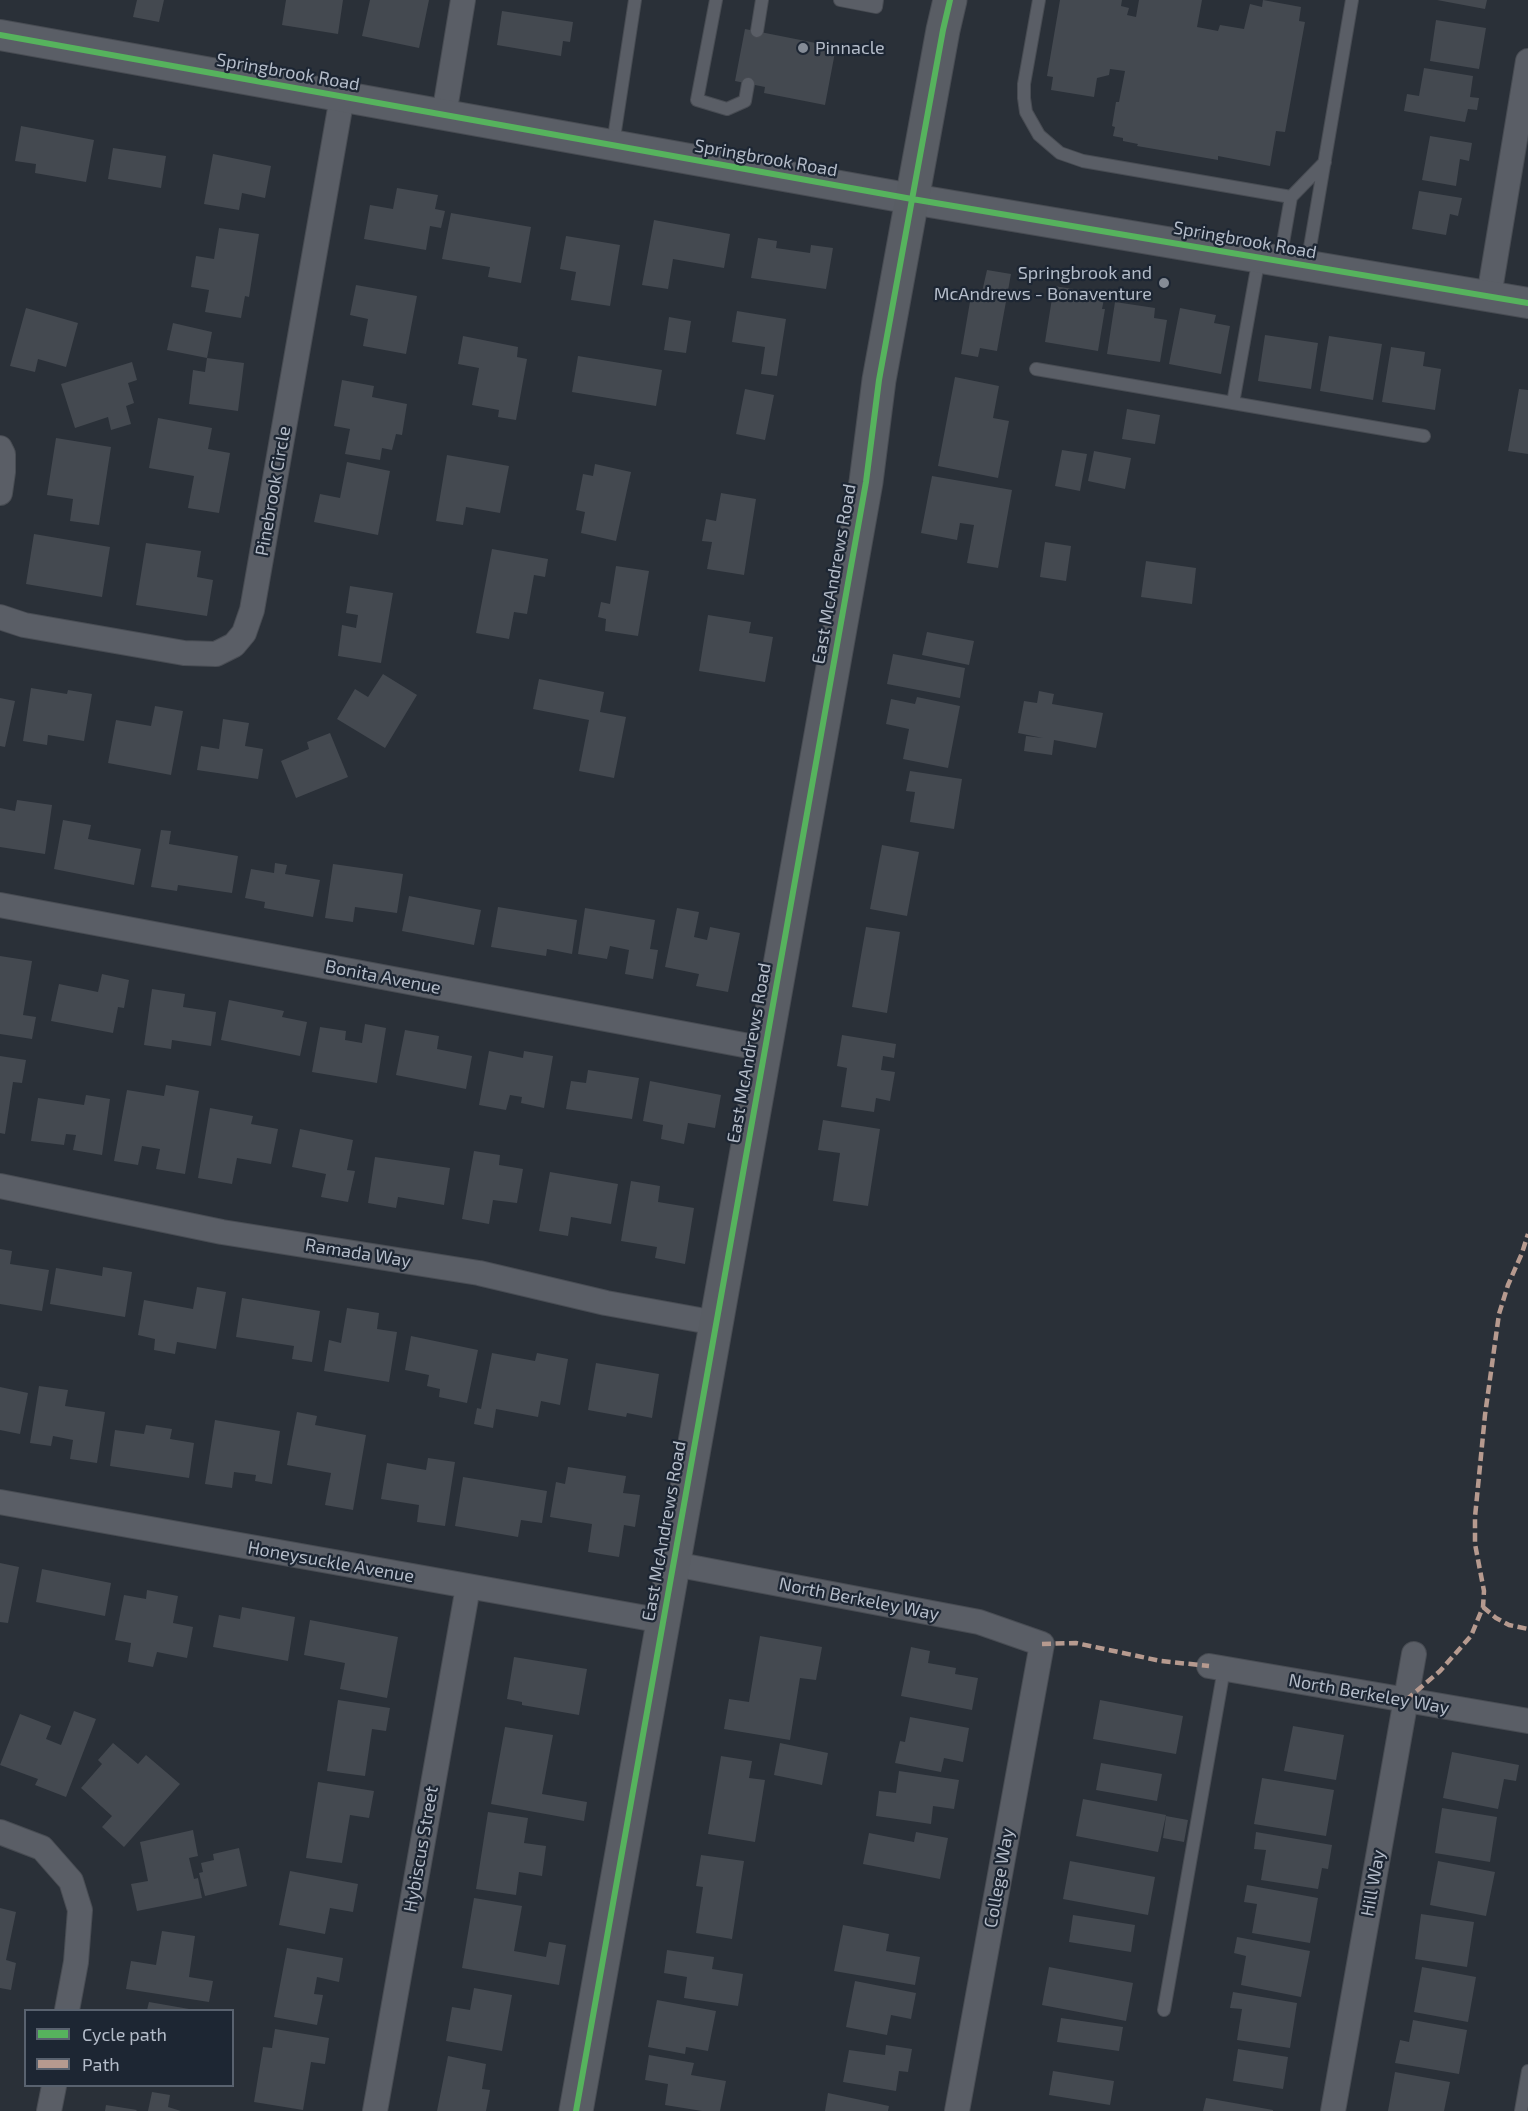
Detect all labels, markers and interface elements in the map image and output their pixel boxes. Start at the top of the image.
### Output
place label: Pinnacle [815,37,885,59]
marker: Pinnacle [796,41,810,55]
street label: Springbrook Road [215,49,361,95]
street label: Springbrook Road [693,135,839,181]
street label: Springbrook Road [1172,217,1318,263]
place label: Springbrook and McAndrews - Bonaventure [934,262,1152,304]
marker: Springbrook and McAndrews - Bonaventure [1157,276,1171,290]
street label: Pinebrook Circle [251,424,295,558]
street label: East McAndrews Road [808,482,860,666]
street label: Bonita Avenue [323,955,443,999]
street label: East McAndrews Road [723,961,775,1145]
street label: Ramada Way [303,1234,413,1272]
street label: East McAndrews Road [638,1439,690,1623]
street label: Honeysuckle Avenue [246,1537,416,1587]
street label: North Berkeley Way [777,1573,941,1625]
street label: North Berkeley Way [1287,1669,1451,1719]
street label: Hybiscus Street [399,1784,443,1914]
street label: College Way [980,1827,1018,1929]
street label: Hill Way [1357,1848,1389,1918]
legend [24,2009,234,2087]
text: Cycle path [82,2023,167,2045]
text: Path [82,2053,120,2075]

